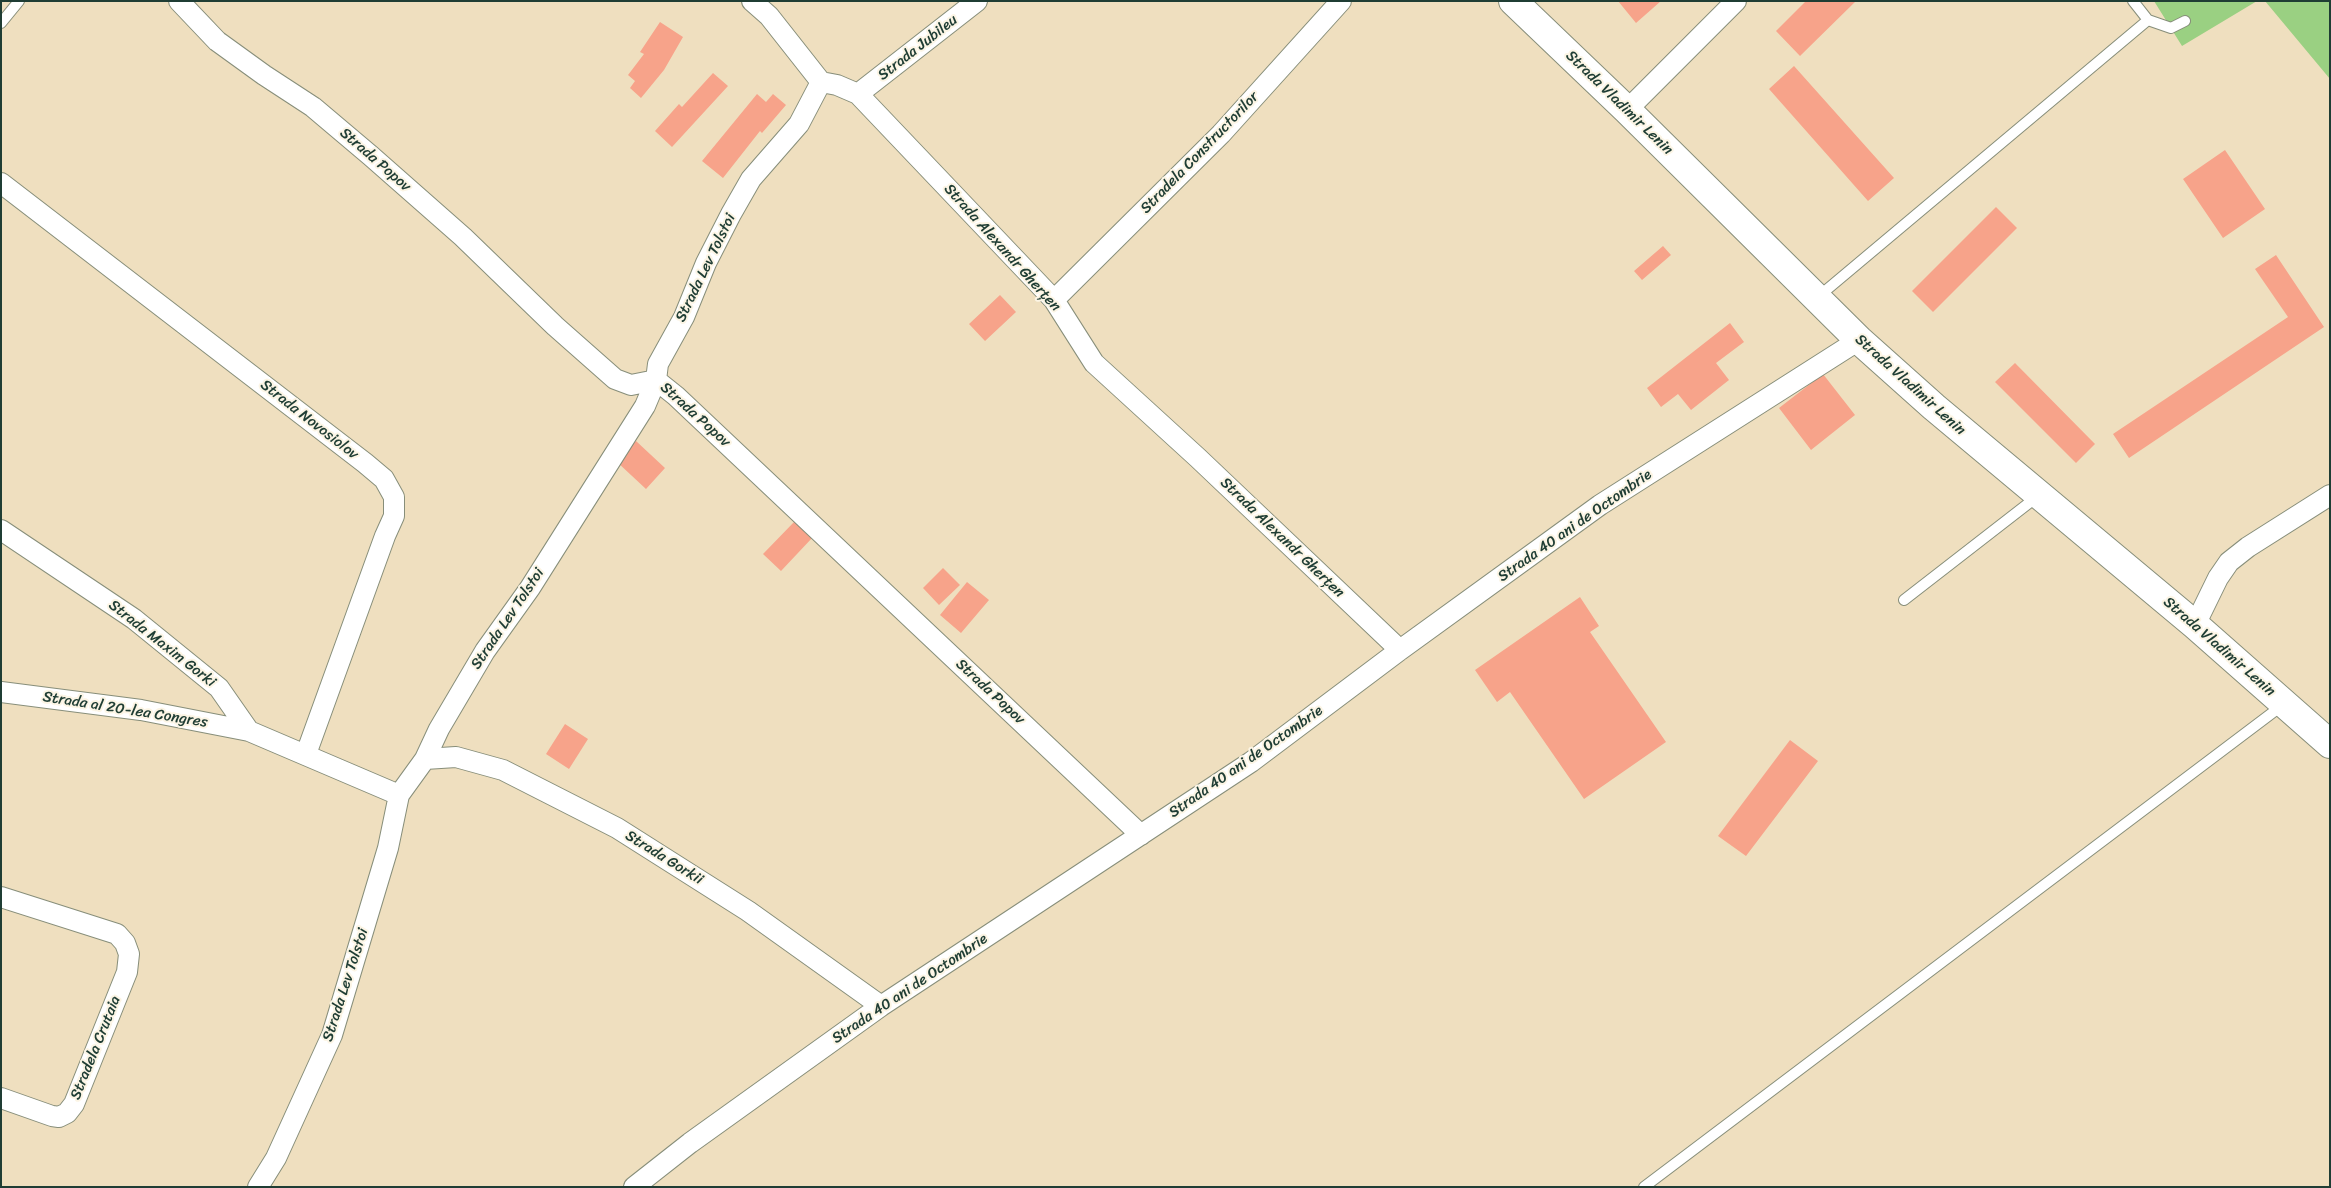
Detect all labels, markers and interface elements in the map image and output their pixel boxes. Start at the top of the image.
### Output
street label: Strada Jubileu [875,11,961,85]
street label: Strada Vladimir Lenin [1562,47,1676,159]
street label: Stradela Constructorilor [1137,88,1263,218]
street label: Strada Popov [336,124,414,196]
street label: Strada Alexandr Gherțen [940,180,1064,316]
street label: Strada Lev Tolstoi [672,211,740,325]
street label: Strada Vladimir Lenin [1851,331,1969,439]
street label: Strada Novosiolov [257,376,361,464]
street label: Strada Popov [656,379,734,451]
street label: Strada 40 ani de Octombrie [1495,466,1655,586]
street label: Strada Alexandr Gherțen [1216,474,1348,602]
street label: Strada Lev Tolstoi [468,565,548,673]
street label: Strada Vladimir Lenin [2159,593,2279,701]
street label: Strada Maxim Gorki [105,597,219,691]
street label: Strada Popov [952,655,1028,729]
street label: Strada al 20-lea Congres [41,688,209,732]
street label: Strada 40 ani de Octombrie [1166,702,1326,822]
street label: Strada Gorkii [622,827,706,889]
street label: Strada Lev Tolstoi [319,926,373,1044]
street label: Strada 40 ani de Octombrie [829,930,991,1048]
street label: Stradela Crutaia [67,994,125,1102]

